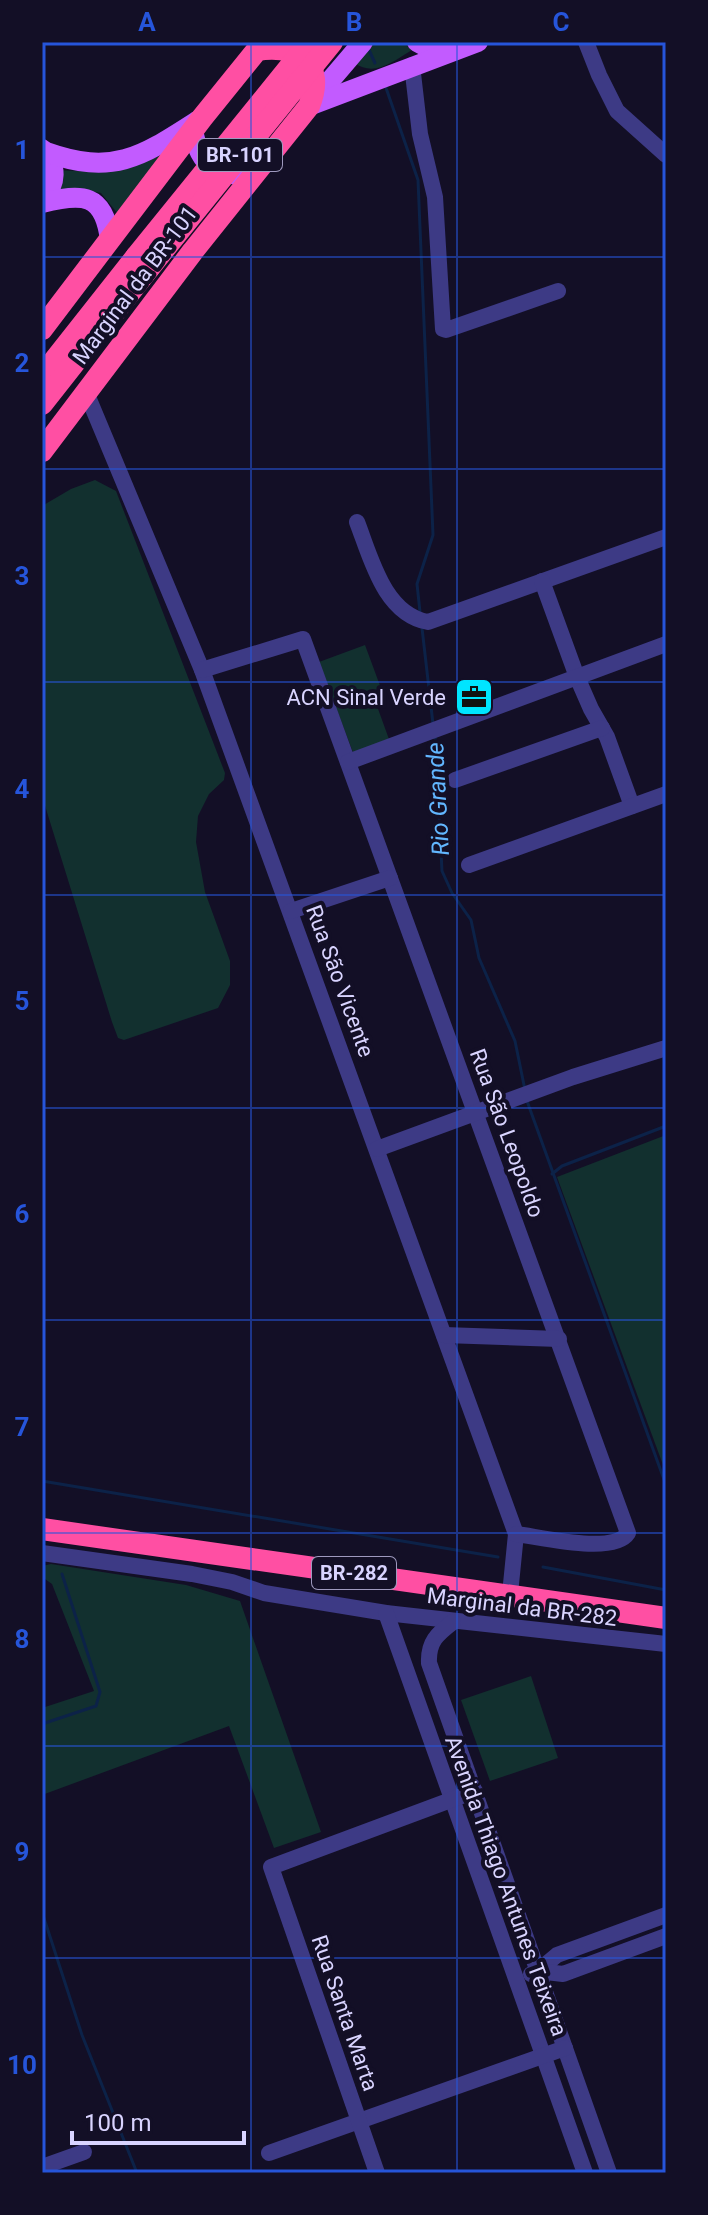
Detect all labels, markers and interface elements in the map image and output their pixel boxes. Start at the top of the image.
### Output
text: A [138,7,156,37]
text: B [346,7,362,37]
text: C [552,7,570,37]
text: 1 [15,135,29,165]
road number: BR-101 [198,139,282,171]
street label: Marginal da BR-101 [67,201,203,369]
text: 2 [15,348,29,378]
text: 3 [15,561,29,591]
office icon: ACN Sinal Verde [453,676,495,718]
place label: ACN Sinal Verde [286,685,446,710]
water label: Rio Grande [421,742,455,856]
text: 4 [15,774,30,804]
street label: Rua São Vicente [301,902,379,1060]
text: 5 [15,986,29,1016]
street label: Rua São Leopoldo [465,1045,549,1221]
text: 6 [15,1199,30,1229]
text: 7 [15,1412,29,1442]
road number: BR-282 [312,1557,396,1589]
street label: Marginal da BR-282 [426,1583,618,1631]
text: 8 [15,1624,29,1654]
street label: Avenida Thiago Antunes Teixeira [440,1732,572,2040]
text: 9 [15,1837,29,1867]
street label: Rua Santa Marta [307,1932,383,2094]
text: 10 [7,2050,37,2080]
scale bar [72,2095,244,2145]
text: 100 m [84,2109,151,2137]

